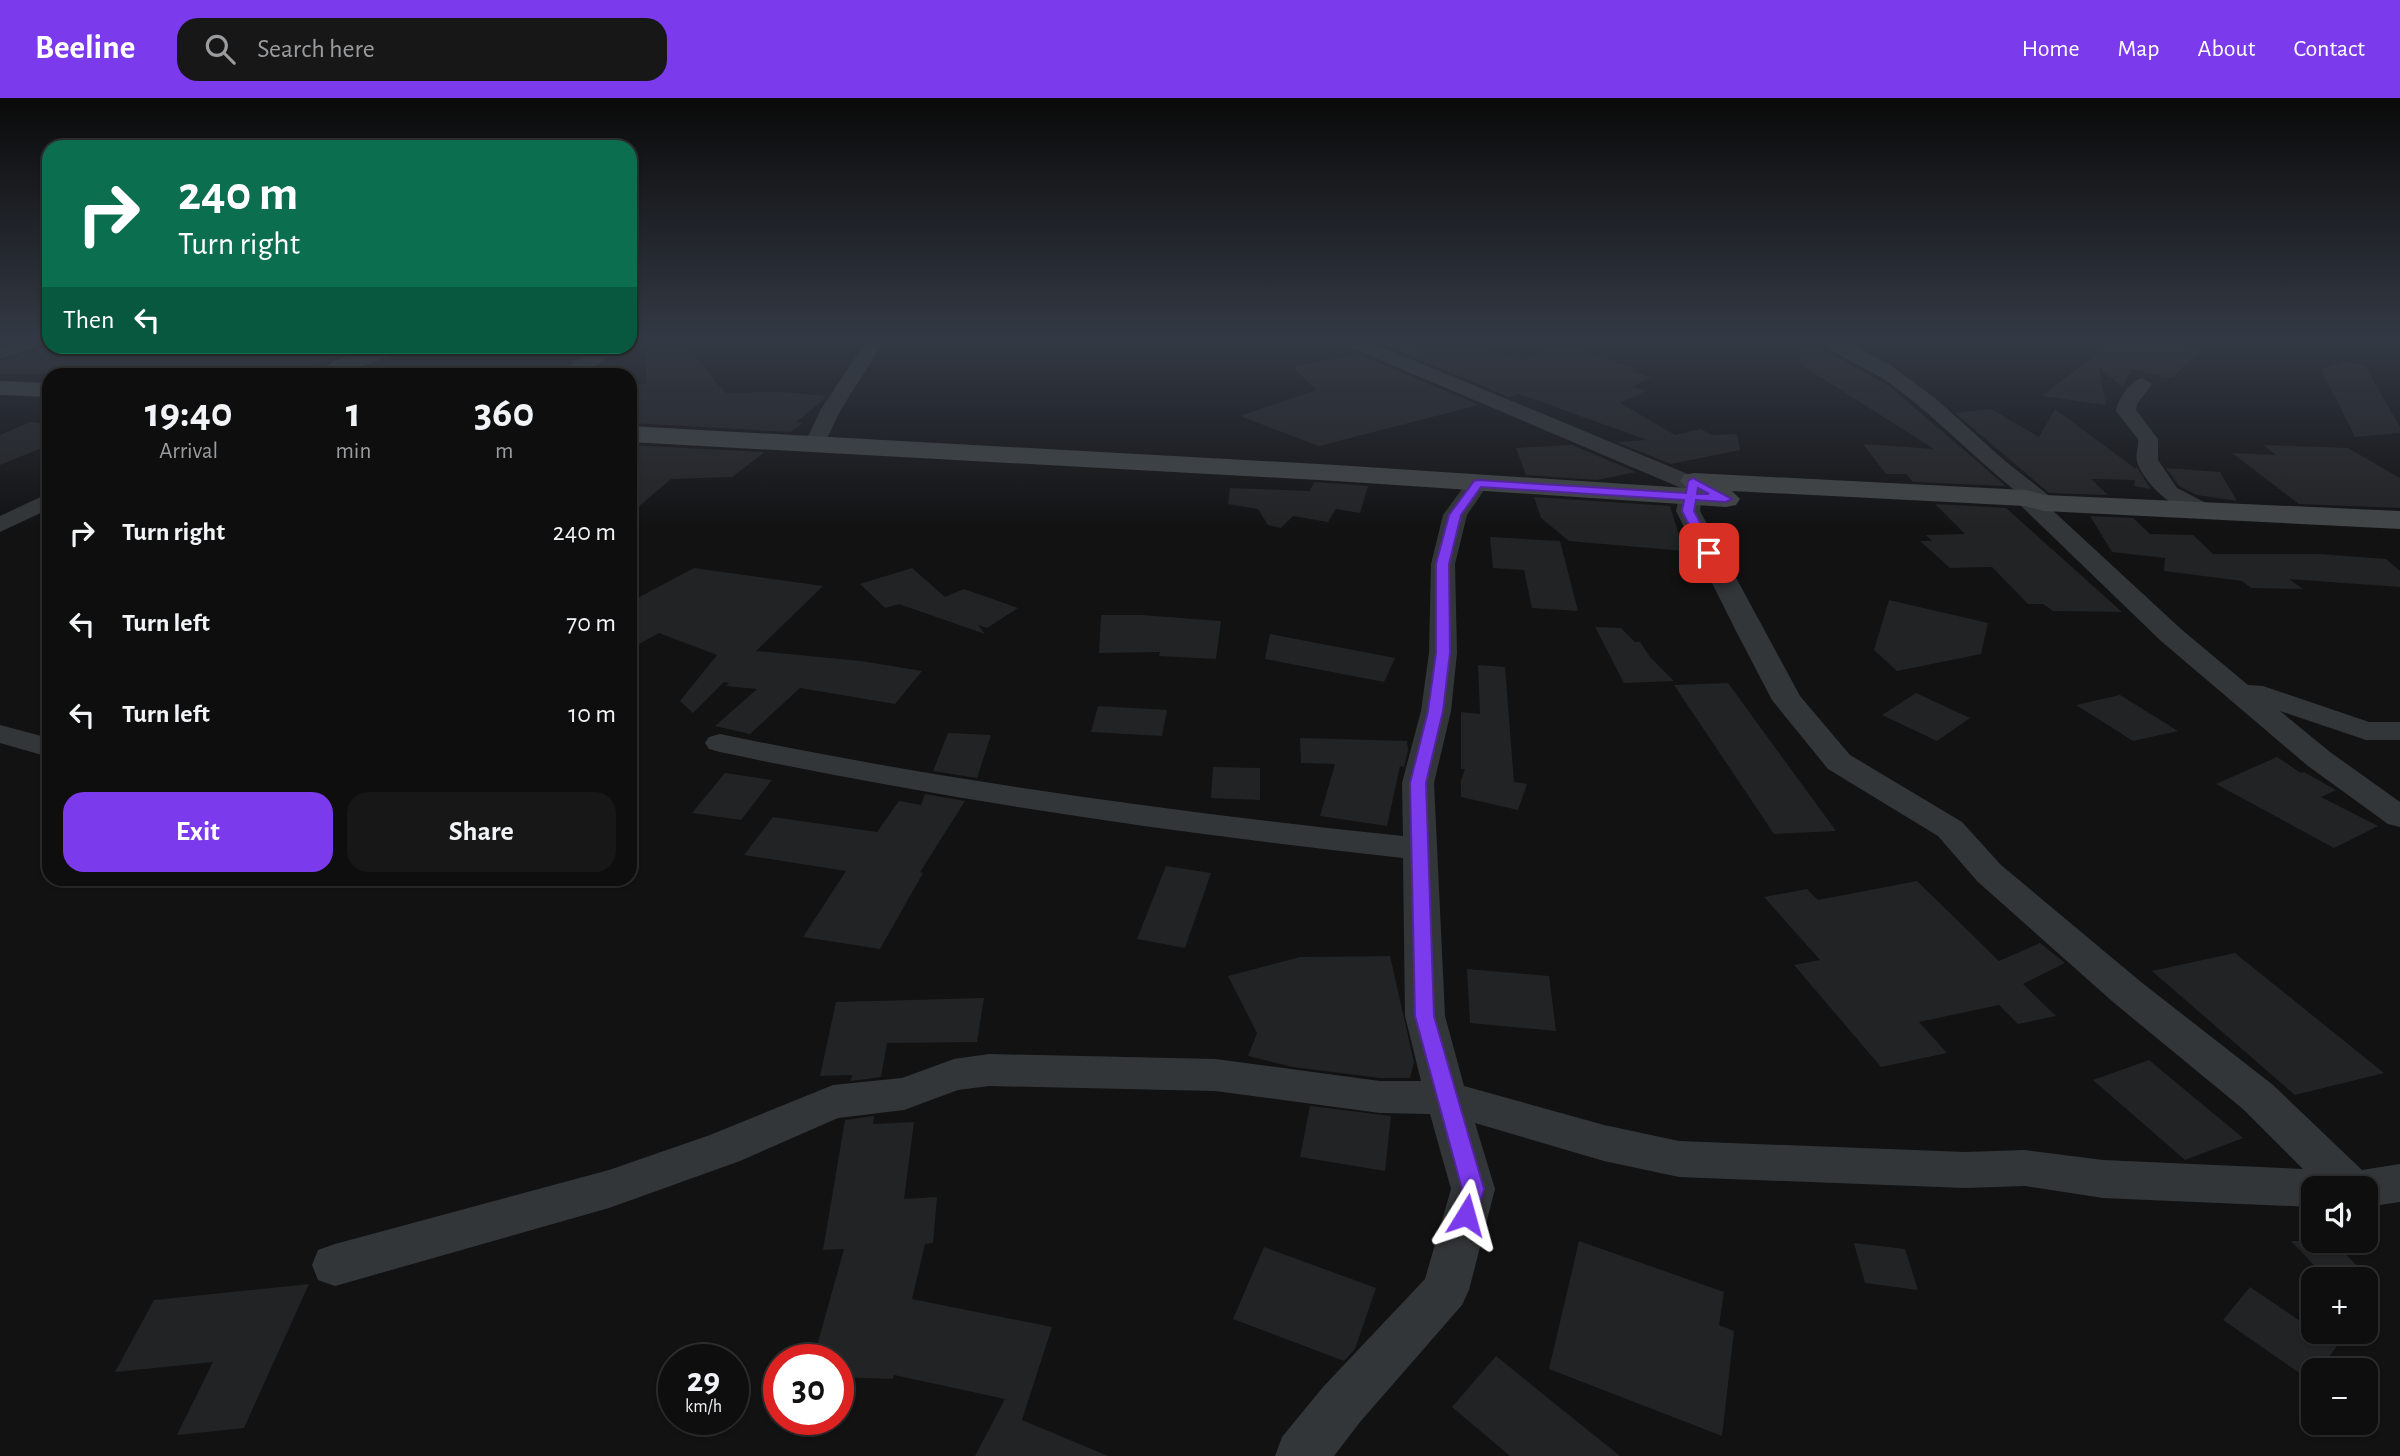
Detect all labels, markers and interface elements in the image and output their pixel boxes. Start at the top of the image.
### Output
search box [177,18,667,81]
icon: search [201,30,239,68]
text: Beeline [35,32,135,65]
text: Search here [257,36,375,62]
text: Home [2022,37,2080,61]
text: Map [2118,37,2160,61]
text: About [2198,37,2255,61]
text: Contact [2293,37,2365,61]
icon: right [63,168,154,259]
text: 240 m [178,170,298,219]
text: Turn right [178,228,300,260]
icon: left [128,301,166,339]
text: Then [63,307,114,333]
text: 19:40 [145,392,233,434]
text: 1 [346,392,361,434]
text: 360 [474,392,534,434]
text: Arrival [159,440,218,463]
text: min [335,440,371,463]
text: m [495,440,513,463]
icon: right [63,514,101,552]
text: Turn right [122,519,225,545]
text: 240 m [553,519,616,545]
pin [1679,523,1739,583]
icon: arrive [1690,534,1728,572]
icon: left [63,605,101,643]
text: Turn left [122,610,210,636]
text: 70 m [566,610,616,636]
icon: left [63,696,101,734]
text: Turn left [122,701,210,727]
text: 10 m [568,701,616,727]
button: Exit [63,792,333,872]
button: Share [347,792,616,872]
map controls [2301,1176,2378,1435]
button: sound [2301,1176,2378,1253]
position arrow [1429,1178,1503,1252]
button: + [2301,1267,2378,1344]
speed limit sign: 30 [763,1344,854,1435]
button: − [2301,1358,2378,1435]
text: 29 [687,1363,720,1398]
text: km/h [685,1398,722,1416]

